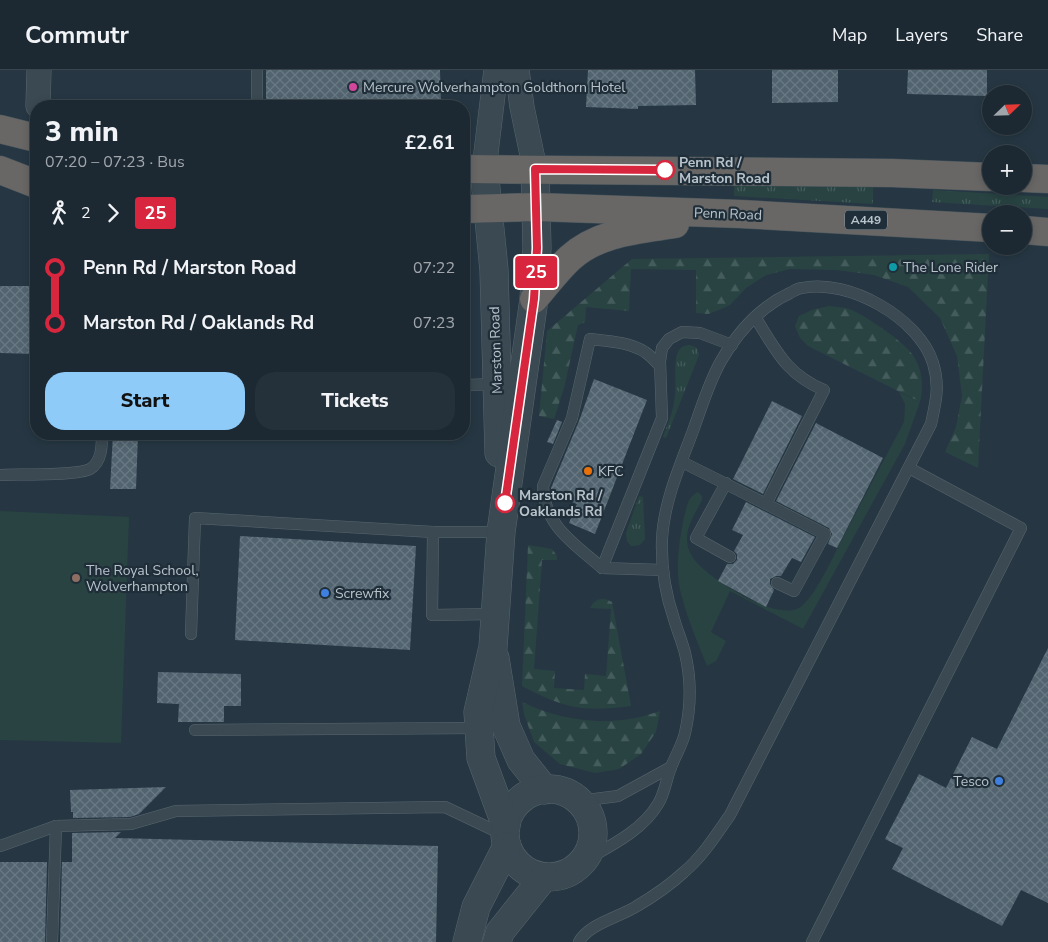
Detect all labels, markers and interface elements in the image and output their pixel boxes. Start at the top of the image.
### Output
text: Commutr [25,19,129,51]
text: Map [832,23,867,47]
text: Layers [895,23,948,47]
text: Share [976,23,1023,47]
place label: Mercure Wolverhampton Goldthorn Hotel [363,78,626,97]
marker: Mercure Wolverhampton Goldthorn Hotel [347,81,359,93]
north arrow [982,85,1032,135]
map controls [982,85,1032,255]
text: 3 min [45,113,119,151]
text: £2.61 [405,130,455,156]
button: + [982,145,1032,195]
text: 07:20 – 07:23 · Bus [45,151,185,173]
place label: Penn Rd / Marston Road [679,153,770,188]
marker: Penn Rd / Marston Road [655,160,675,180]
icon: walk [45,199,73,227]
icon: forward [99,199,127,227]
text: 25 [145,201,166,225]
text: 2 [81,202,91,224]
street label: Penn Road [694,203,762,225]
button: − [982,205,1032,255]
road number: A449 [845,210,887,230]
text: Penn Rd / Marston Road [83,255,296,281]
line badge: 25 [514,256,558,288]
text: 07:22 [413,257,455,279]
place label: The Lone Rider [903,258,998,277]
text: 25 [525,260,547,284]
marker: The Lone Rider [887,261,899,273]
street label: Marston Road [485,306,507,394]
text: Marston Rd / Oaklands Rd [83,310,314,336]
text: 07:23 [413,312,455,334]
button: Start [45,372,245,430]
button: Tickets [255,372,455,430]
place label: KFC [598,462,624,481]
marker: KFC [582,465,594,477]
place label: Marston Rd / Oaklands Rd [519,486,603,521]
marker: Marston Rd / Oaklands Rd [495,493,515,513]
place label: The Royal School, Wolverhampton [86,561,199,596]
marker: The Royal School, Wolverhampton [70,572,82,584]
place label: Screwfix [335,584,390,603]
marker: Screwfix [319,587,331,599]
place label: Tesco [953,772,989,791]
marker: Tesco [993,775,1005,787]

